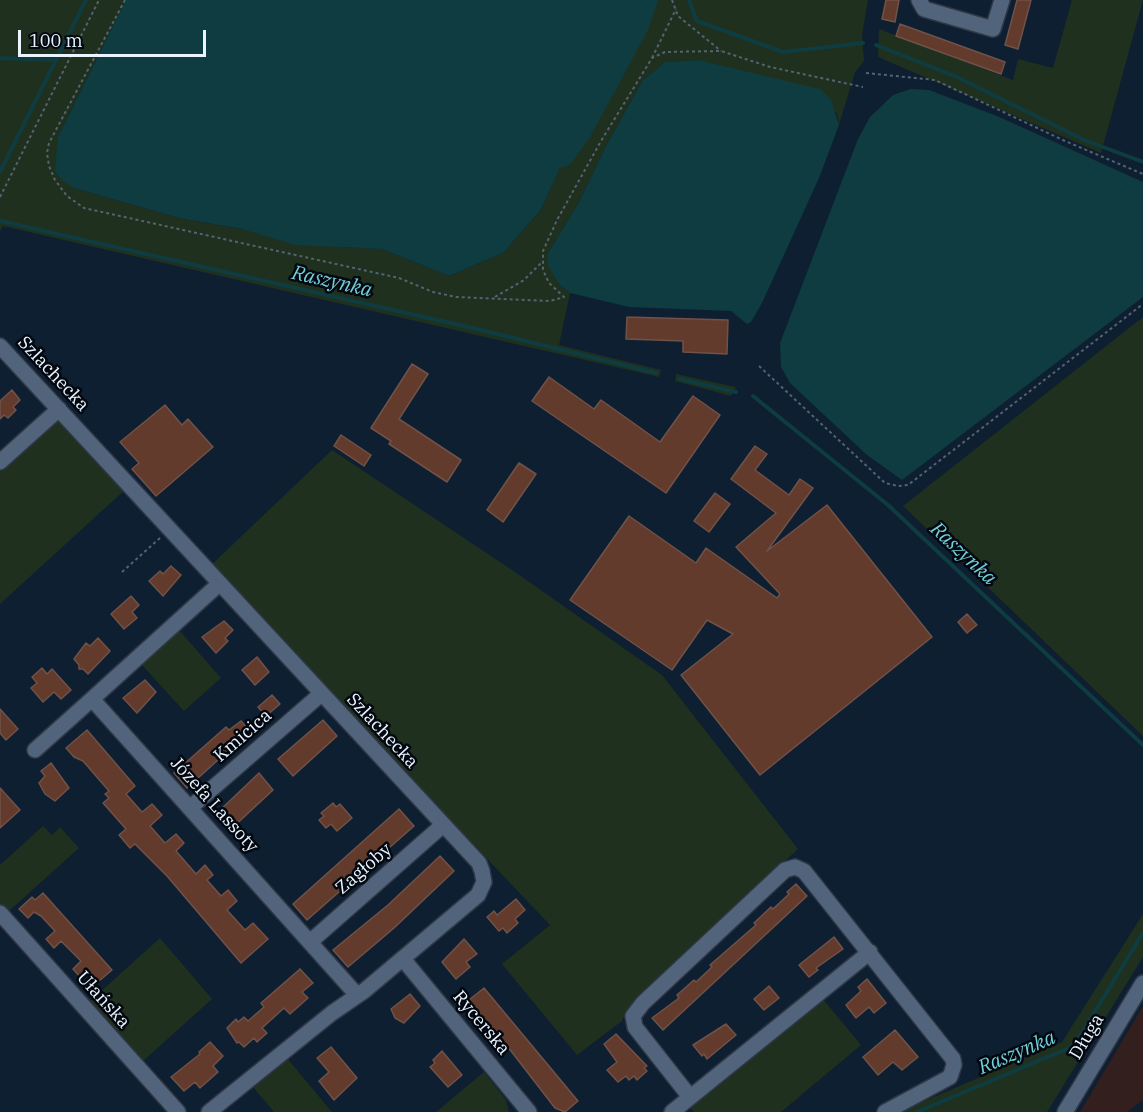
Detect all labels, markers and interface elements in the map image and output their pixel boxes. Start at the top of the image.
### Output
scale bar [21,18,208,56]
text: 100 m [29,29,83,52]
water label: Raszynka [290,261,374,303]
street label: Szlachecka [13,332,93,416]
water label: Raszynka [925,517,1001,591]
street label: Szlachecka [342,689,422,773]
street label: Kmicica [210,705,276,767]
street label: Józefa Lassoty [166,753,262,857]
street label: Zagłoby [332,839,396,899]
street label: Ułańska [72,967,134,1033]
street label: Rycerska [448,986,514,1060]
street label: Długa [1065,1010,1109,1064]
water label: Raszynka [975,1026,1059,1080]

